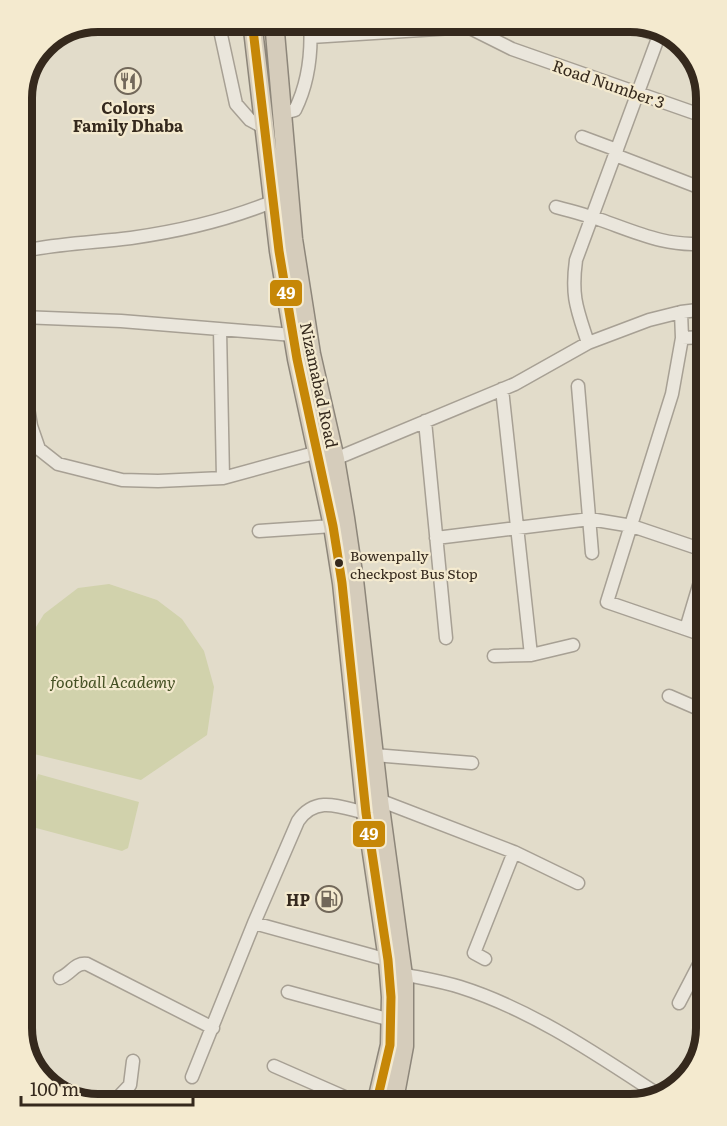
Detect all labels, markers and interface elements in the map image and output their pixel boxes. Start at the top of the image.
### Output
street label: Road Number 3 [550,53,668,113]
restaurant icon: Colors Family Dhaba [113,66,143,96]
place label: Colors Family Dhaba [73,95,184,137]
line badge: 49 [269,279,303,307]
text: 49 [277,280,295,304]
street label: Nizamabad Road [295,320,345,450]
place label: Bowenpally checkpost Bus Stop [350,545,478,583]
marker: Bowenpally checkpost Bus Stop [333,557,345,569]
park label: football Academy [49,669,176,693]
line badge: 49 [352,820,386,848]
text: 49 [360,821,378,845]
fuel station icon: HP [314,884,344,914]
place label: HP [286,887,311,911]
scale bar [21,1069,194,1107]
text: 100 m [30,1075,79,1102]

